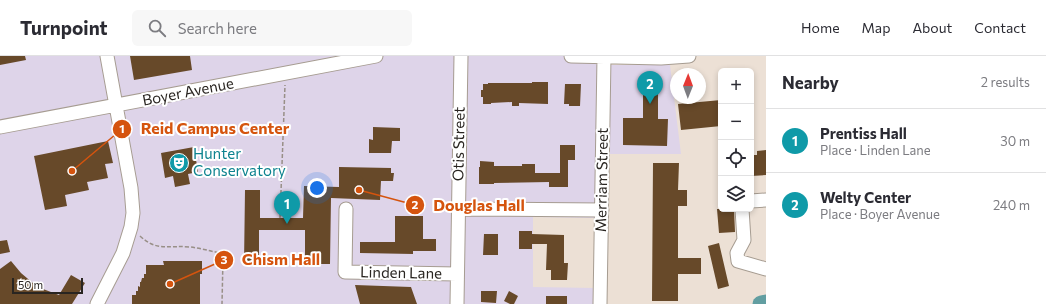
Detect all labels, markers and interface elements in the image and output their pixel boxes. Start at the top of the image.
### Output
search box [132,10,412,46]
text: Turnpoint [20,16,108,39]
icon: search [146,17,168,39]
text: Search here [178,19,257,37]
text: Home [801,19,840,36]
text: Map [862,19,890,36]
text: About [912,19,952,36]
text: Contact [974,19,1026,36]
north arrow [670,68,706,104]
map controls [718,68,754,212]
button: + [718,68,754,104]
pin: 2 [637,71,663,104]
text: Nearby [782,72,839,93]
street label: Boyer Avenue [141,73,235,109]
text: 2 results [981,74,1030,90]
button: − [718,104,754,140]
street label: Otis Street [448,107,468,181]
callout: Reid Campus Center [112,115,297,143]
text: Reid Campus Center [141,118,290,137]
text: 1 [119,121,125,135]
text: Prentiss Hall [820,124,907,142]
street label: Merriam Street [591,128,611,232]
text: 1 [792,133,798,149]
text: 30 m [1000,133,1030,149]
button: locate [718,140,754,176]
text: Place · Linden Lane [820,142,931,158]
place label: Hunter Conservatory [193,144,286,179]
theatre icon: Hunter Conservatory [168,152,190,174]
button: layers [718,176,754,212]
your location [307,178,327,198]
text: Welty Center [820,188,911,206]
pin: 1 [274,191,300,224]
callout: Douglas Hall [405,191,533,219]
text: Douglas Hall [433,195,525,214]
text: 2 [412,197,419,211]
text: 2 [791,197,799,213]
text: 240 m [993,197,1030,213]
text: Place · Boyer Avenue [820,206,940,222]
callout: Chism Hall [214,246,328,274]
text: Chism Hall [242,249,320,268]
text: 3 [221,252,228,266]
street label: Linden Lane [360,262,442,282]
scale bar [12,276,83,295]
text: 50 m [18,278,43,291]

